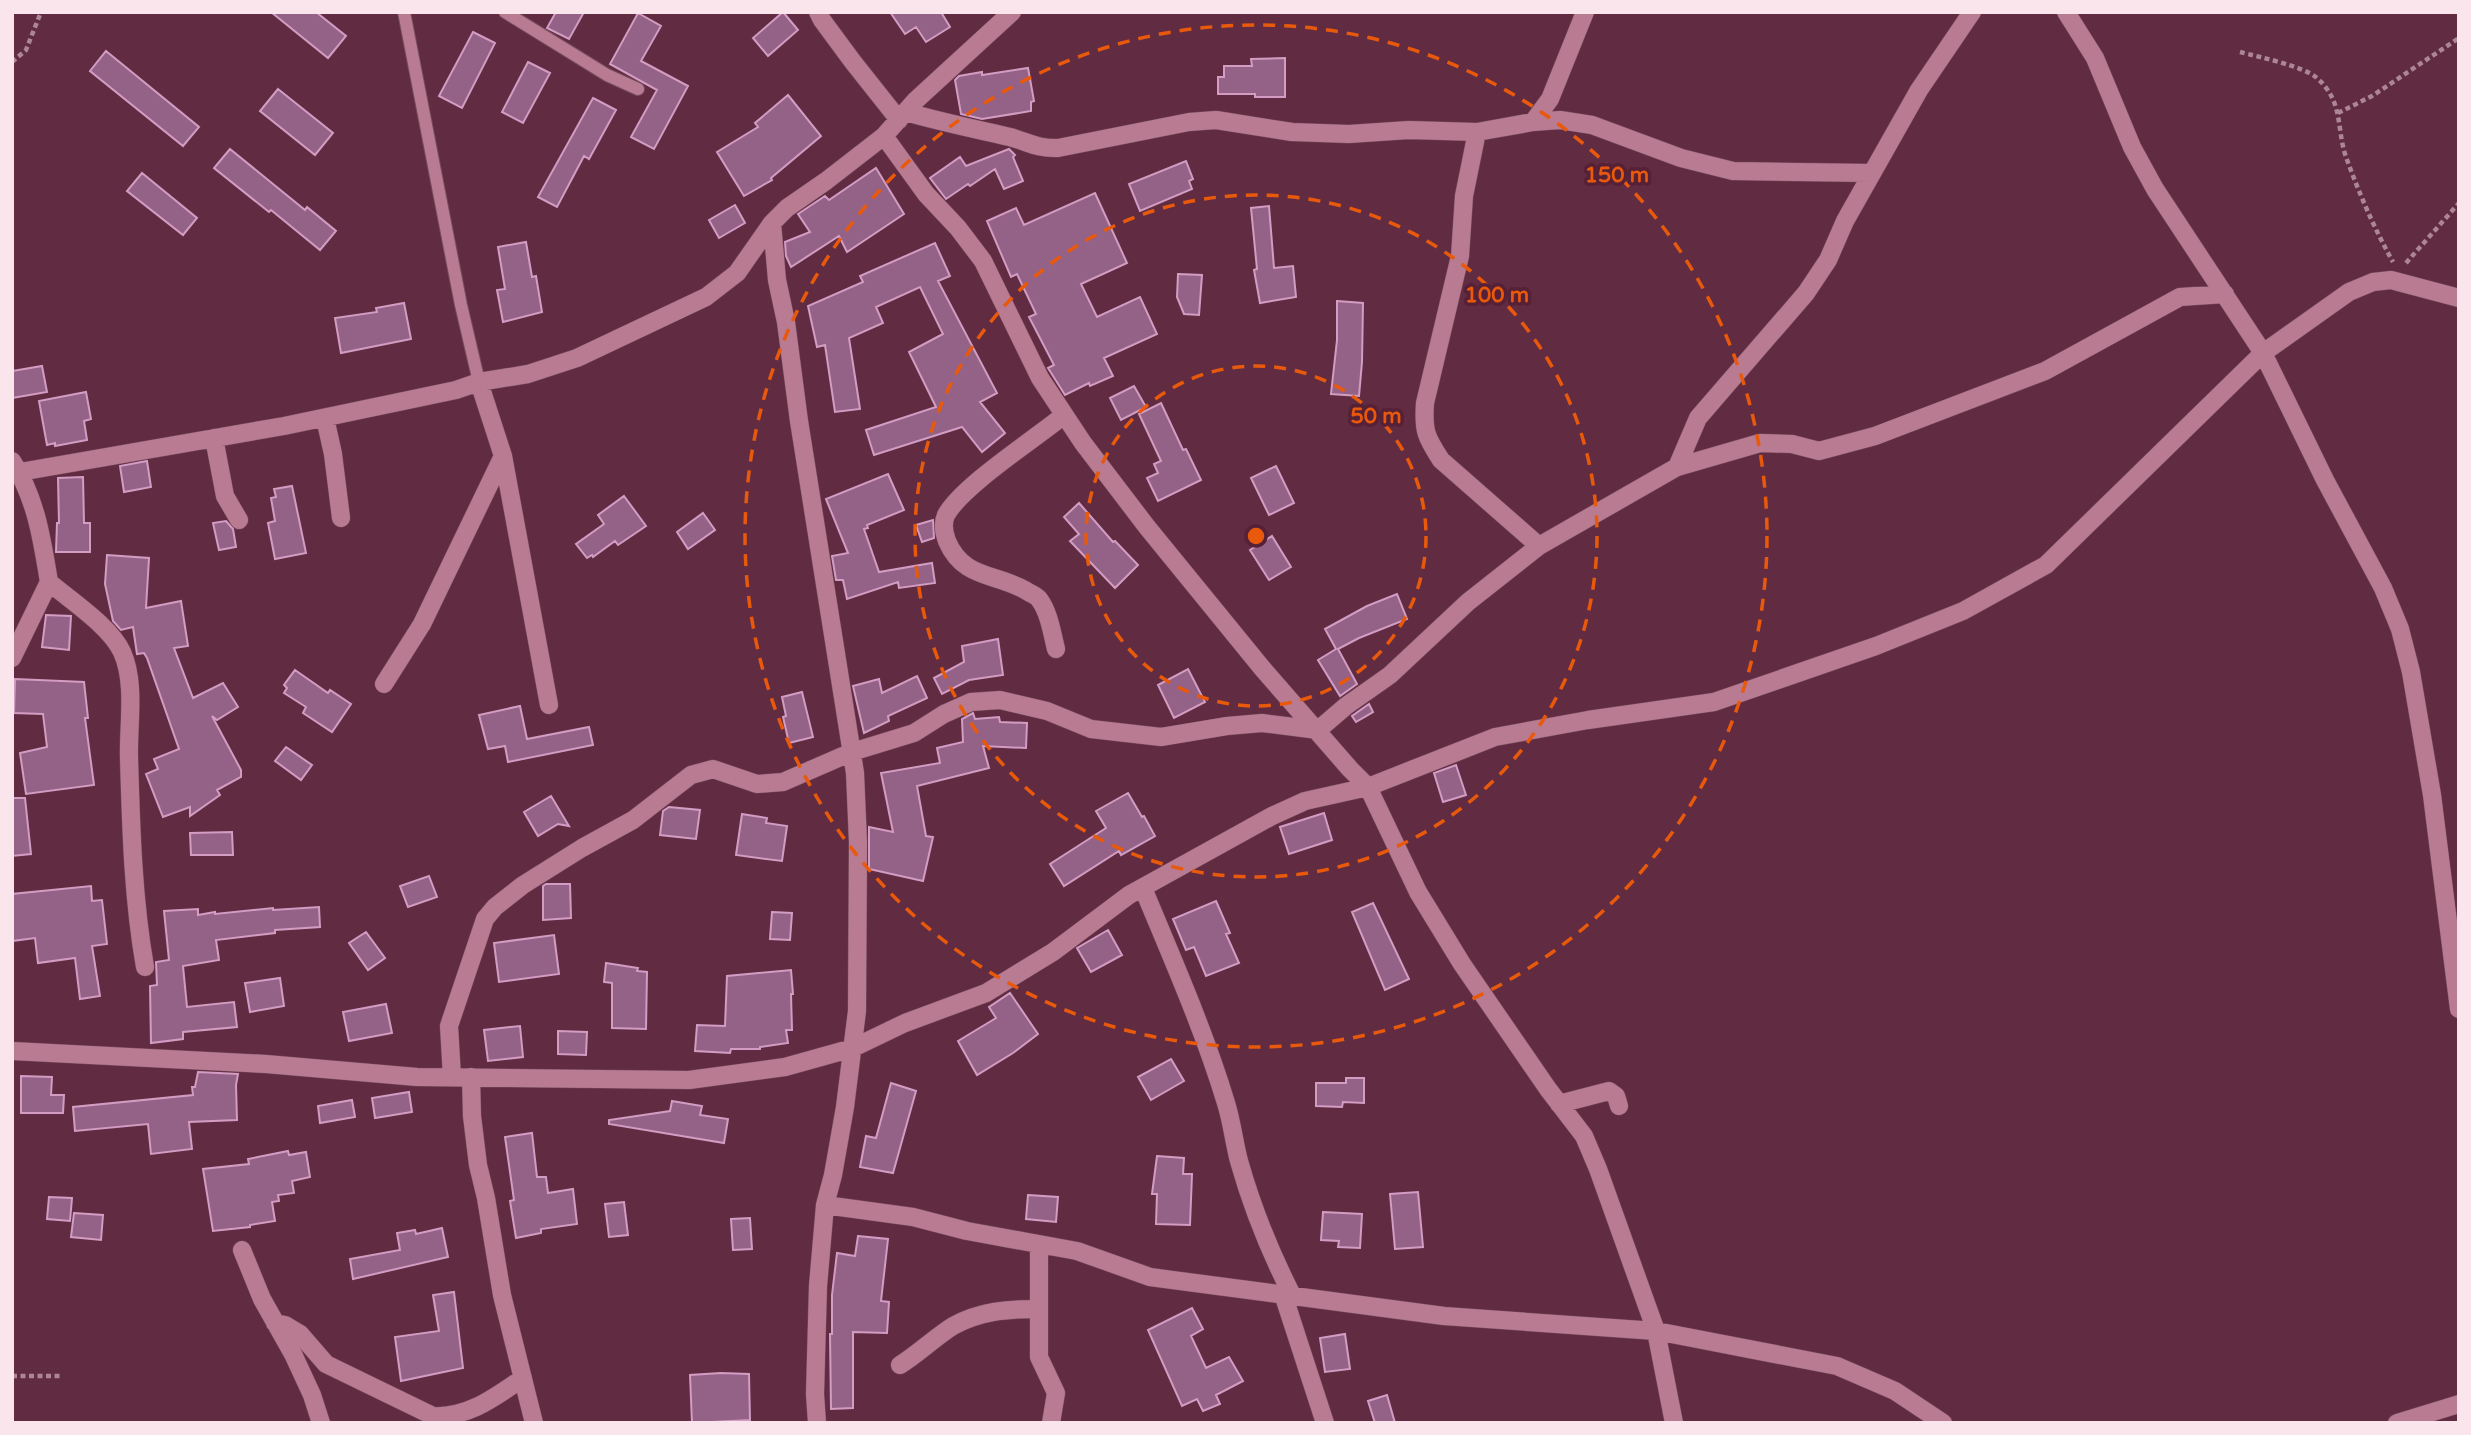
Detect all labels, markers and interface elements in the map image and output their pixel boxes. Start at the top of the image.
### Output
text: 150 m [1585,163,1649,188]
text: 100 m [1465,283,1529,308]
text: 50 m [1350,404,1402,429]
centre of rings [1244,524,1268,548]

